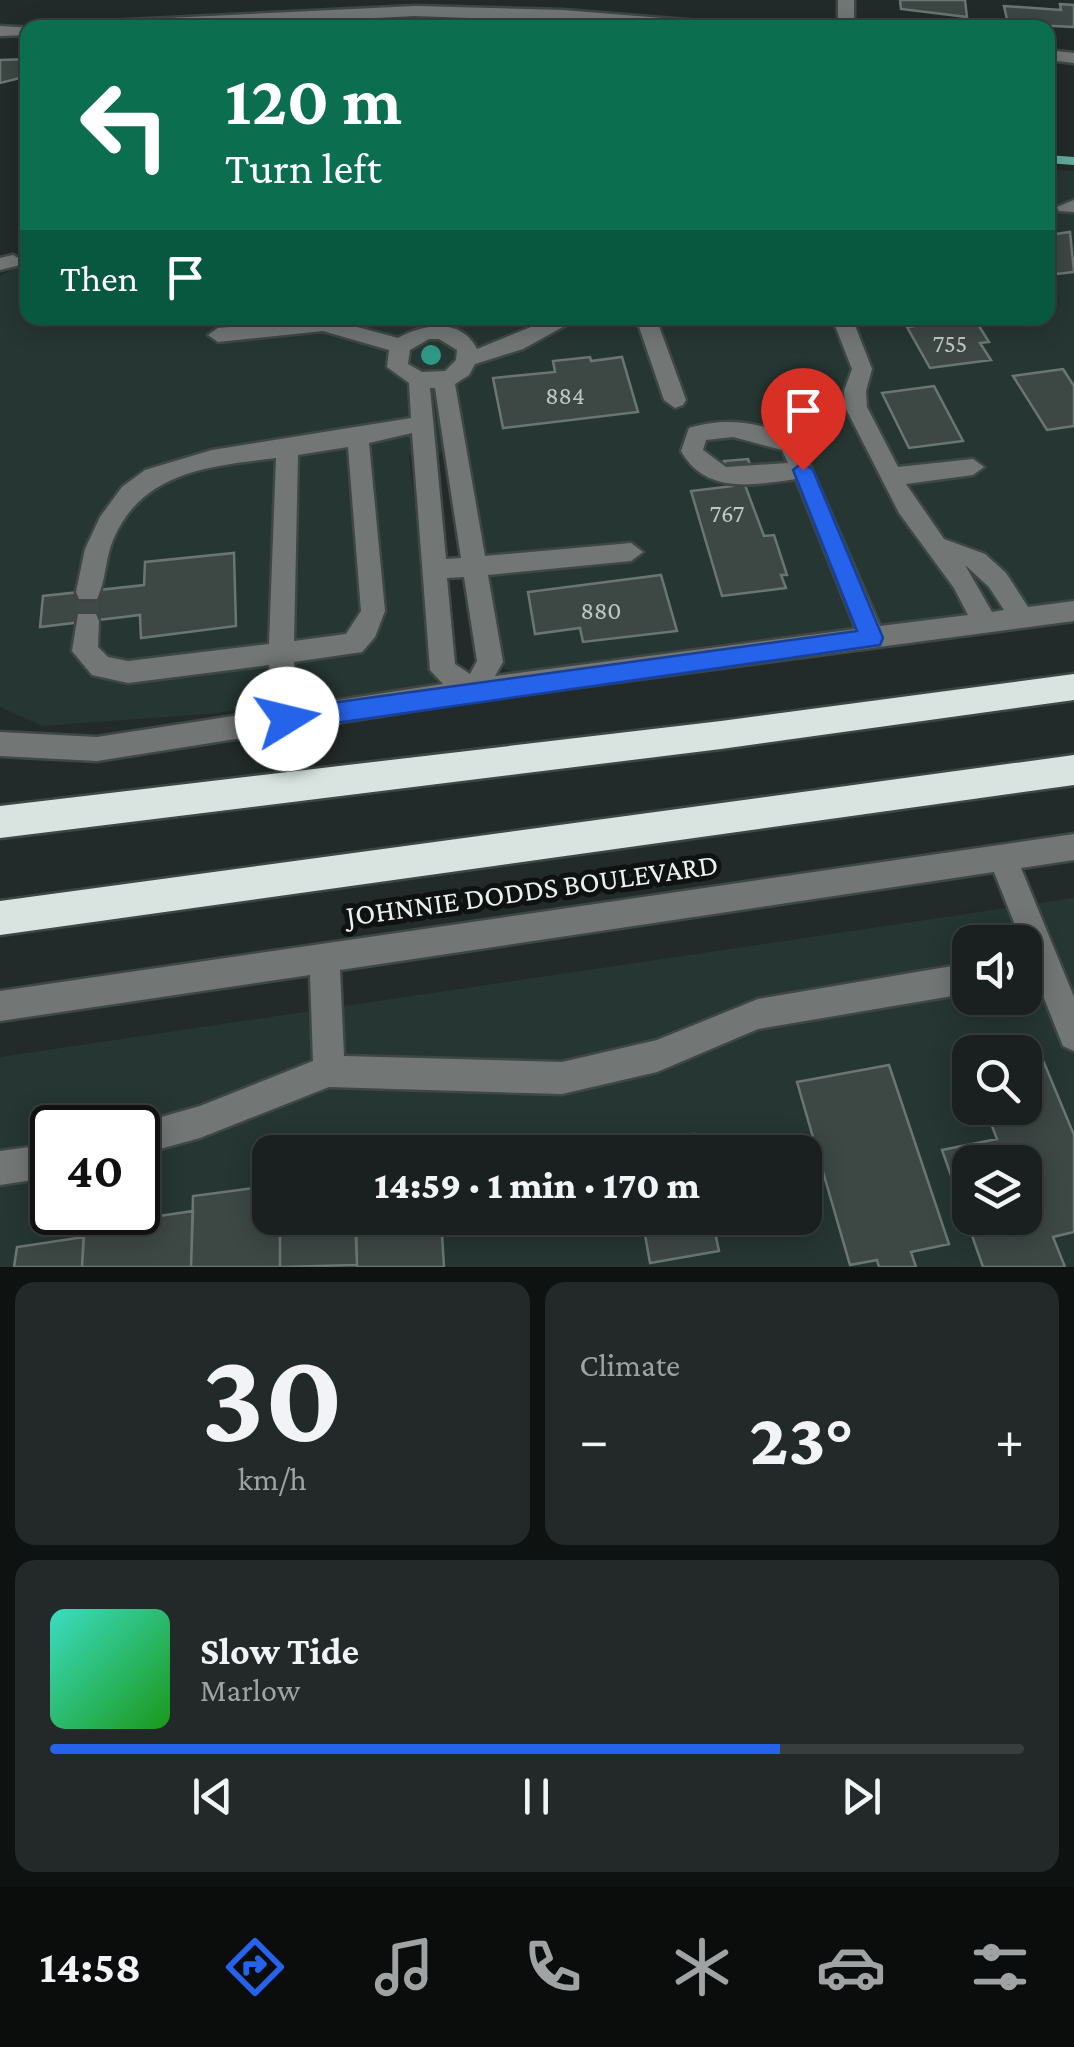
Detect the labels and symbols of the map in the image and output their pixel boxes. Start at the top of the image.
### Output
house number: 755 [933,330,967,357]
pin [761,368,846,471]
house number: 884 [545,382,585,409]
house number: 767 [710,500,744,527]
house number: 880 [580,597,622,624]
position arrow [235,667,339,771]
street label: JOHNNIE DODDS BOULEVARD [341,847,720,932]
speed limit sign: 40 [30,1105,160,1235]

